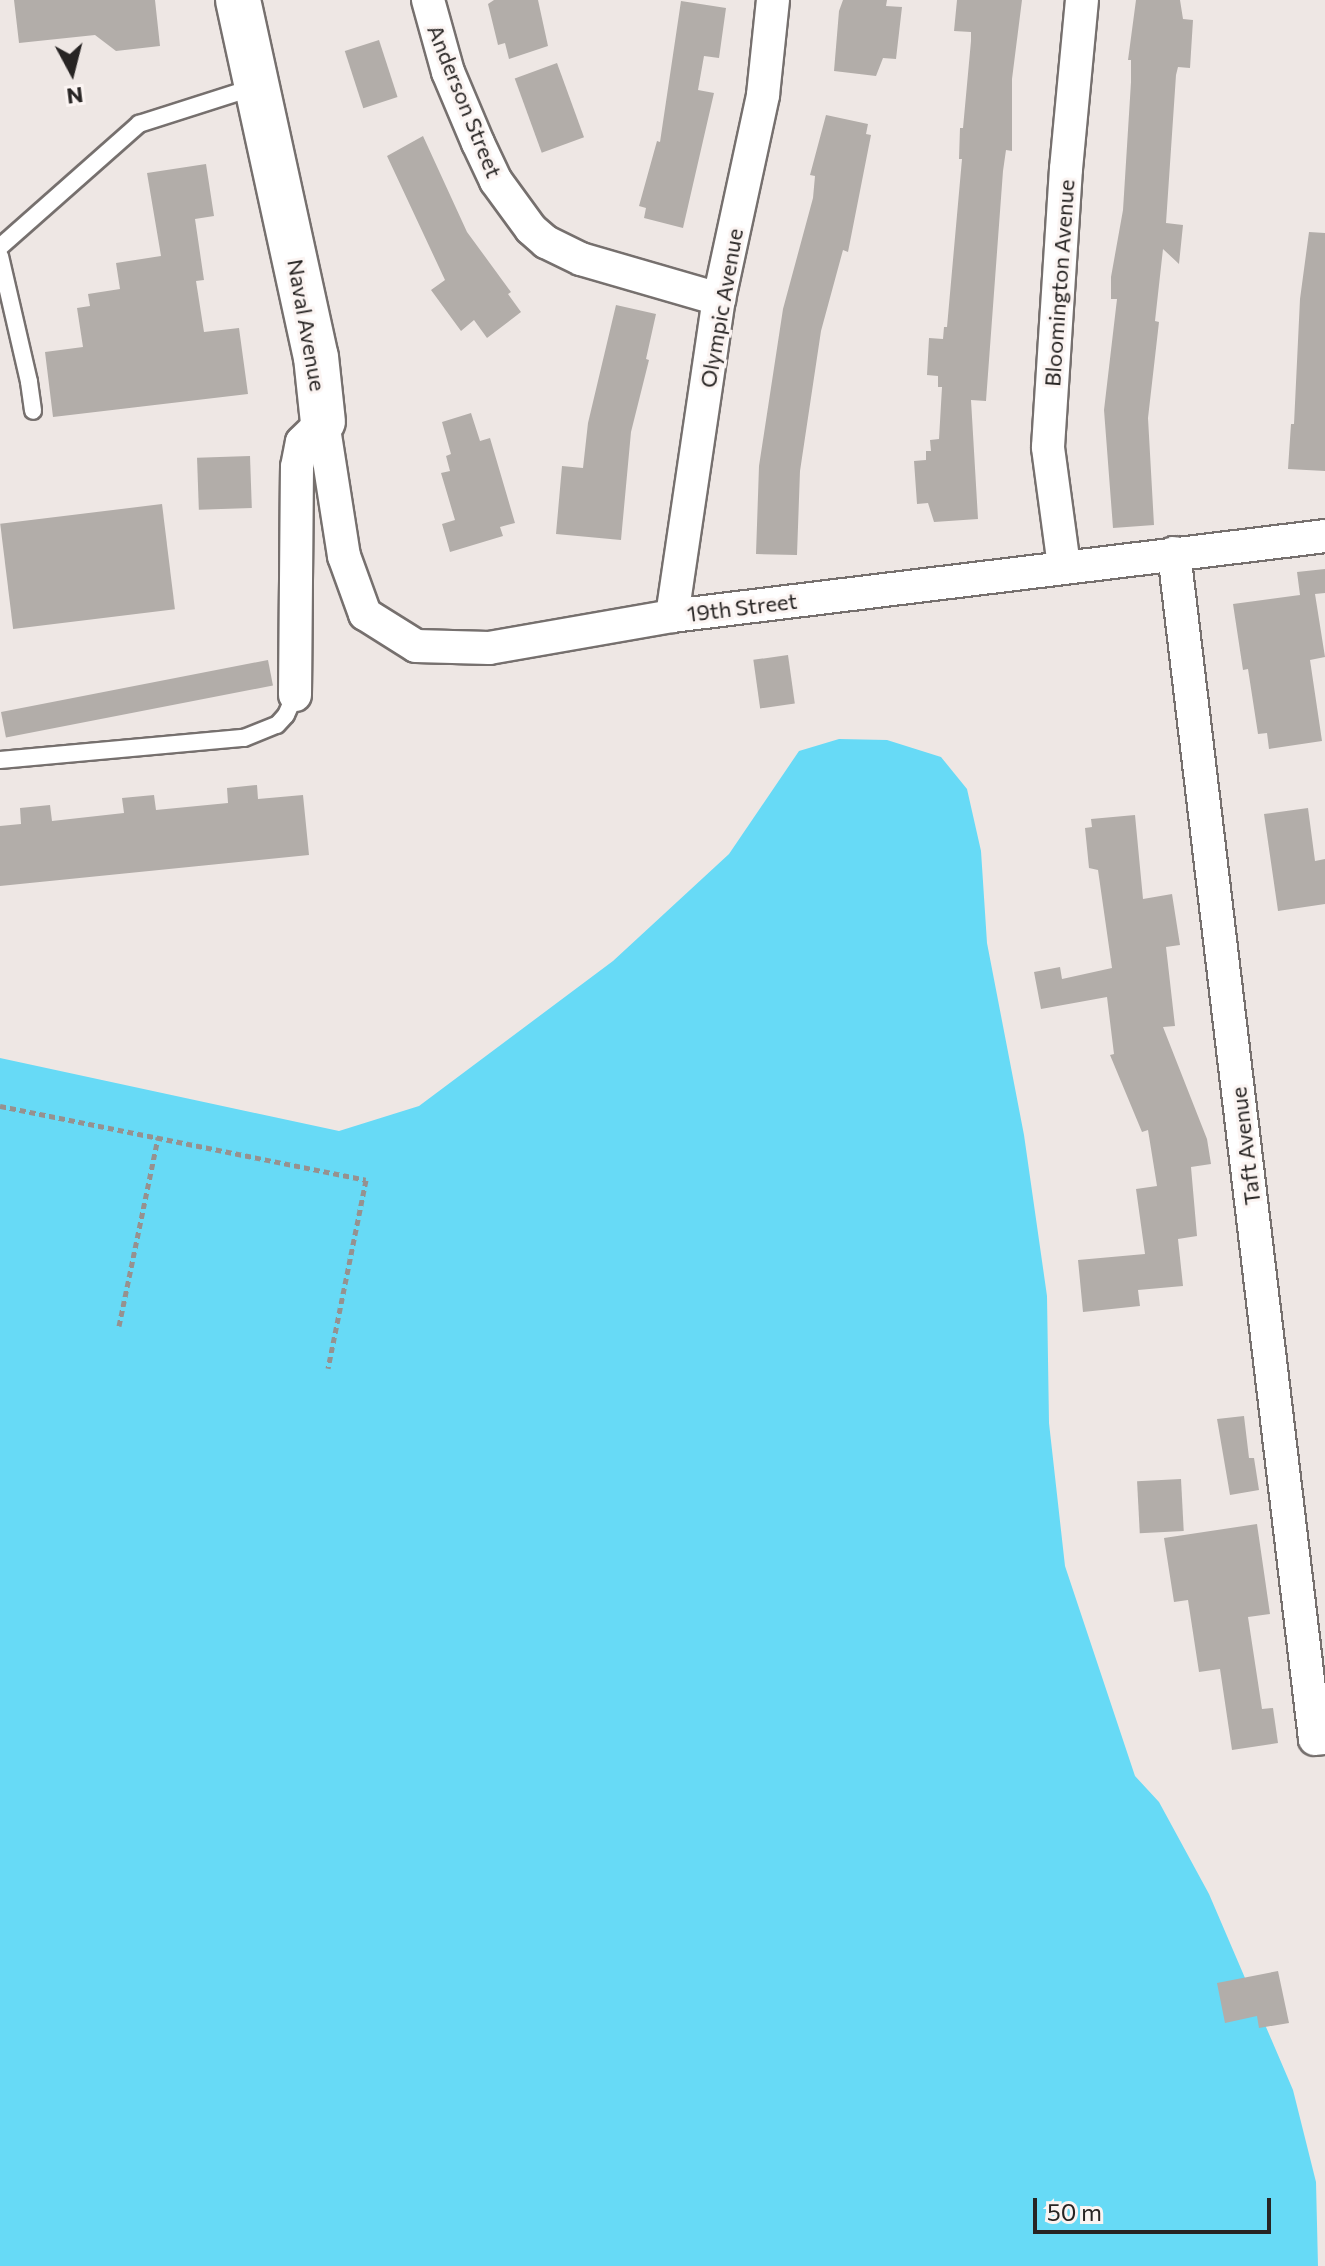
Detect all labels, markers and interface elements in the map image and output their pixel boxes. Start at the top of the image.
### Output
street label: Anderson Street [422,21,508,181]
north arrow [32,32,112,112]
text: N [65,82,85,111]
street label: Bloomington Avenue [1039,179,1079,387]
street label: Olympic Avenue [694,226,748,390]
street label: Naval Avenue [282,257,332,393]
street label: 19th Street [685,587,799,627]
street label: Taft Avenue [1225,1085,1265,1207]
scale bar [1037,2182,1275,2232]
text: 50 m [1047,2197,1102,2226]

